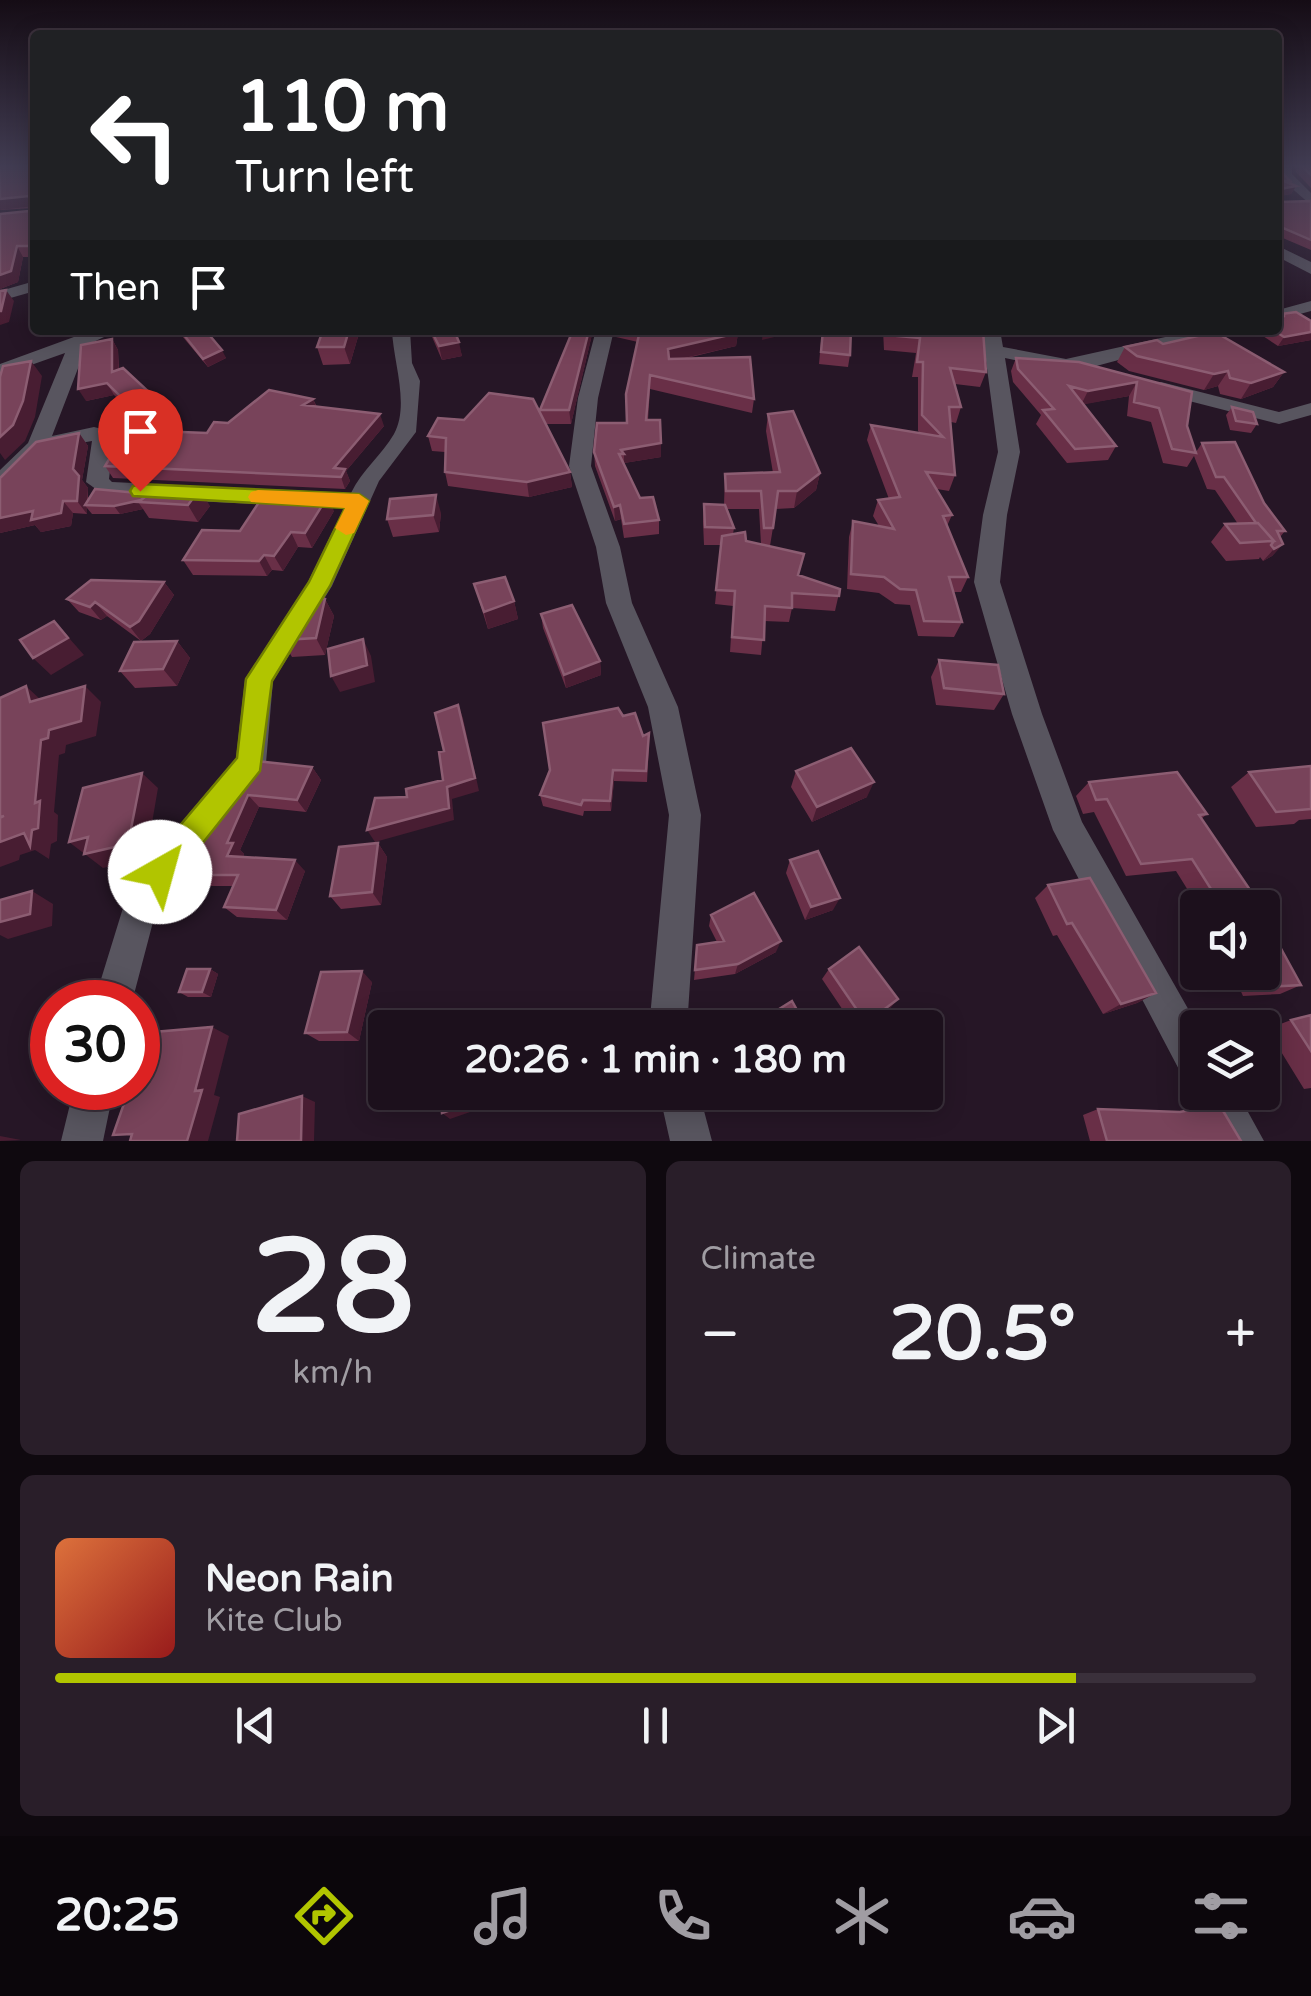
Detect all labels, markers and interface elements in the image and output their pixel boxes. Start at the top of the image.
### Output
text: 110 m [235,66,449,150]
icon: left [70,70,200,200]
text: Turn left [235,151,414,205]
icon: arrive [181,260,236,315]
text: Then [70,265,161,311]
pin [98,389,183,492]
icon: arrive [113,404,168,459]
position arrow [108,820,212,924]
map controls [1180,890,1280,1110]
button: sound [1180,890,1280,990]
speed limit sign: 30 [30,980,160,1110]
button: layers [1180,1010,1280,1110]
text: 20:26 · 1 min · 180 m [464,1037,847,1083]
text: 28 [251,1211,414,1367]
text: Climate [701,1240,816,1278]
text: 20.5° [889,1289,1076,1379]
text: − [701,1302,740,1368]
text: + [1225,1302,1256,1368]
text: km/h [293,1354,373,1392]
text: Neon Rain [205,1556,394,1602]
text: Kite Club [205,1602,343,1640]
icon: previous [228,1698,283,1753]
icon: pause [628,1698,683,1753]
icon: next [1028,1698,1083,1753]
icon: directions [289,1881,359,1951]
icon: music [468,1881,538,1951]
icon: phone [648,1881,718,1951]
icon: climate [827,1881,897,1951]
icon: car [1007,1881,1077,1951]
icon: filters [1186,1881,1256,1951]
text: 20:25 [55,1889,179,1943]

